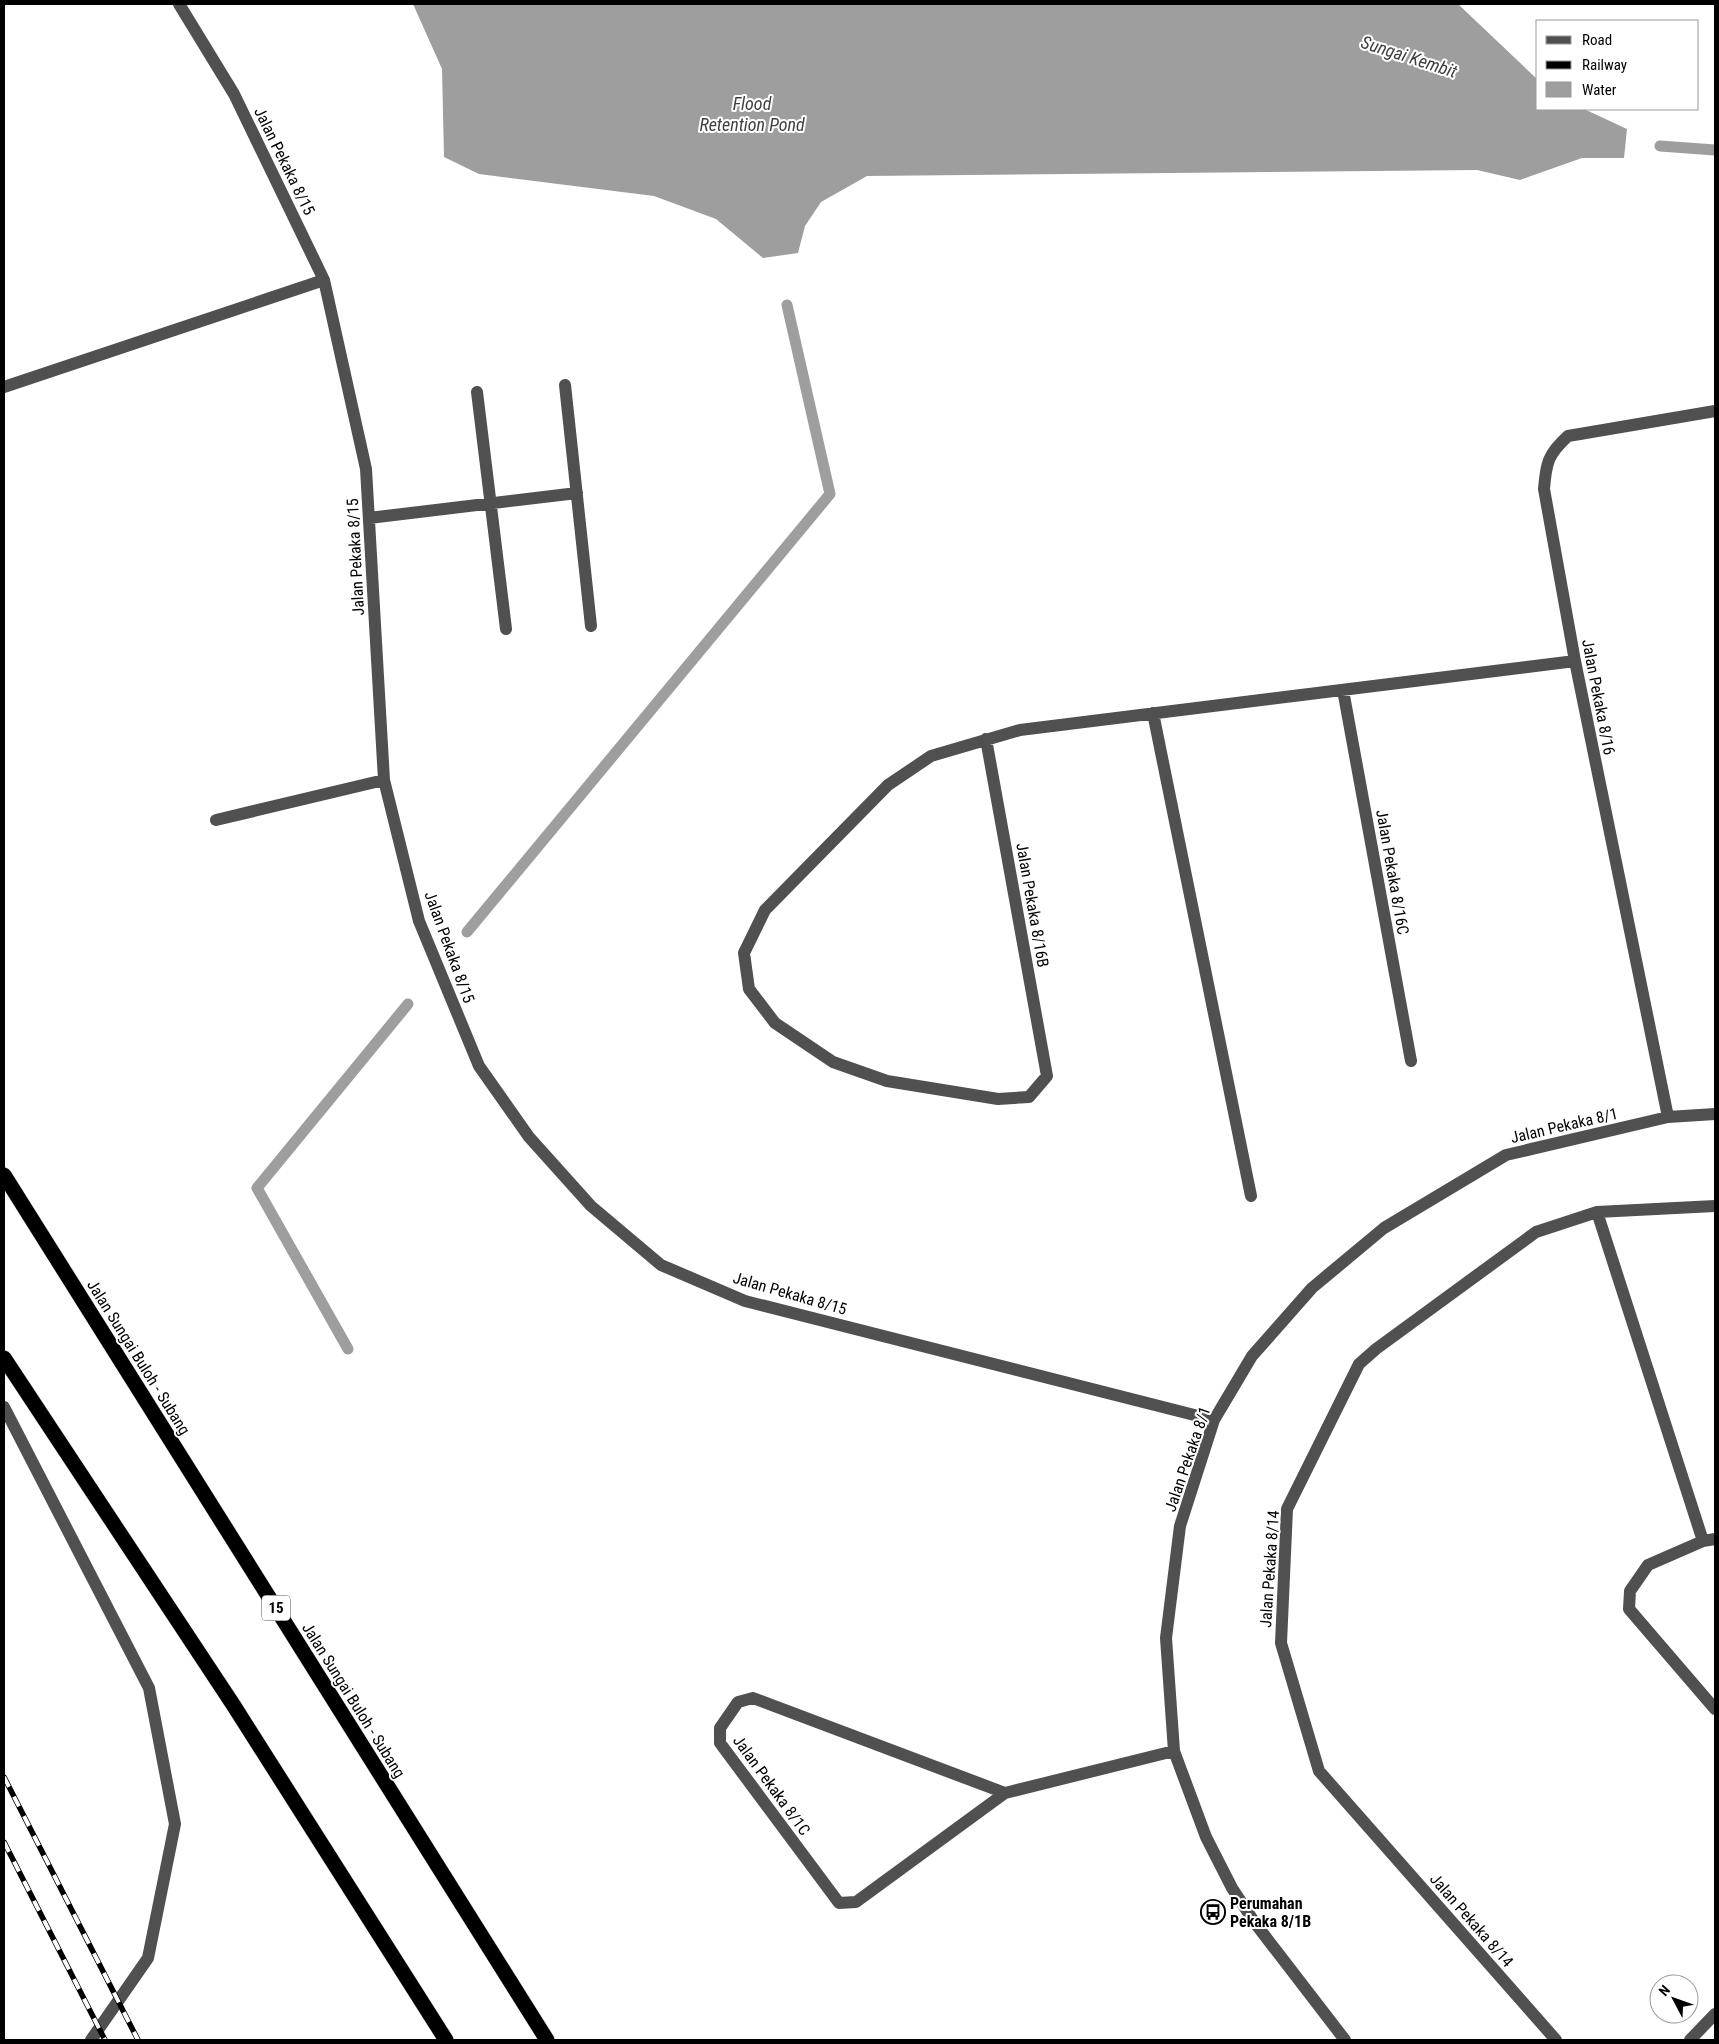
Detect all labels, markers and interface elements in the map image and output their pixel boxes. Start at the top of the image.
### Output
legend [1536,20,1699,110]
water label: Sungai Kembit [1359,31,1460,82]
text: Road [1582,31,1612,49]
text: Railway [1582,56,1627,74]
text: Water [1582,81,1617,99]
water label: Flood Retention Pond [699,93,805,135]
street label: Jalan Pekaka 8/15 [250,104,319,218]
street label: Jalan Pekaka 8/15 [343,498,368,616]
street label: Jalan Pekaka 8/16 [1578,638,1619,757]
street label: Jalan Pekaka 8/16C [1372,808,1413,936]
street label: Jalan Pekaka 8/16B [1012,841,1053,969]
street label: Jalan Pekaka 8/15 [421,889,479,1006]
street label: Jalan Pekaka 8/1 [1509,1104,1620,1147]
street label: Jalan Pekaka 8/15 [731,1268,849,1319]
street label: Jalan Sungai Buloh - Subang [83,1276,194,1438]
street label: Jalan Pekaka 8/1 [1161,1404,1214,1514]
street label: Jalan Pekaka 8/14 [1256,1510,1283,1628]
road number: 15 [262,1596,290,1620]
street label: Jalan Sungai Buloh - Subang [298,1619,409,1781]
street label: Jalan Pekaka 8/1C [729,1732,814,1839]
street label: Jalan Pekaka 8/14 [1426,1870,1517,1971]
place label: Perumahan Pekaka 8/1B [1230,1894,1311,1931]
bus stop icon: Perumahan Pekaka 8/1B [1200,1899,1226,1925]
north arrow [1649,1974,1699,2024]
text: N [1655,1982,1673,1999]

